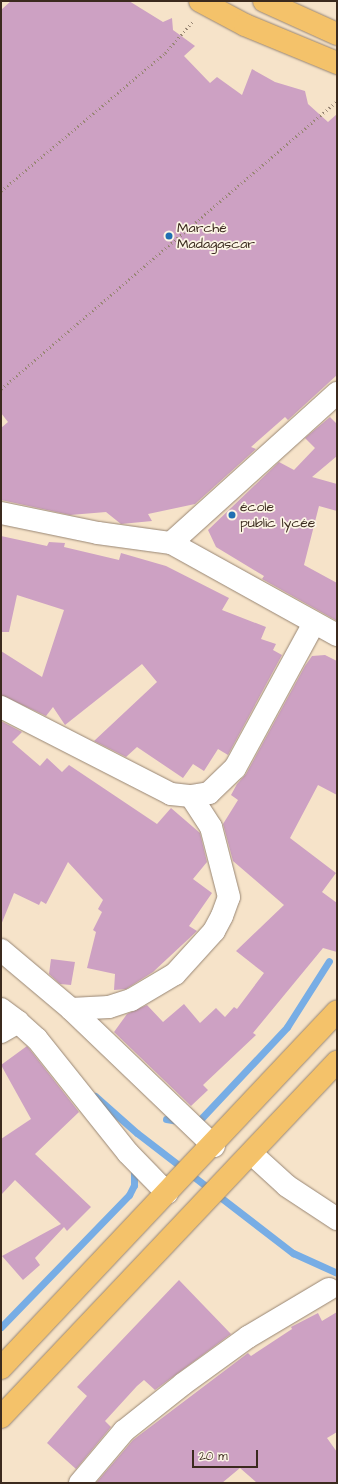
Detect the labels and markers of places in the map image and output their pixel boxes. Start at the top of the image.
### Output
place label: Marché Madagascar [177,220,255,252]
marker: Marché Madagascar [164,231,174,241]
place label: école public lycée [240,499,315,532]
marker: école public lycée [227,510,237,520]

